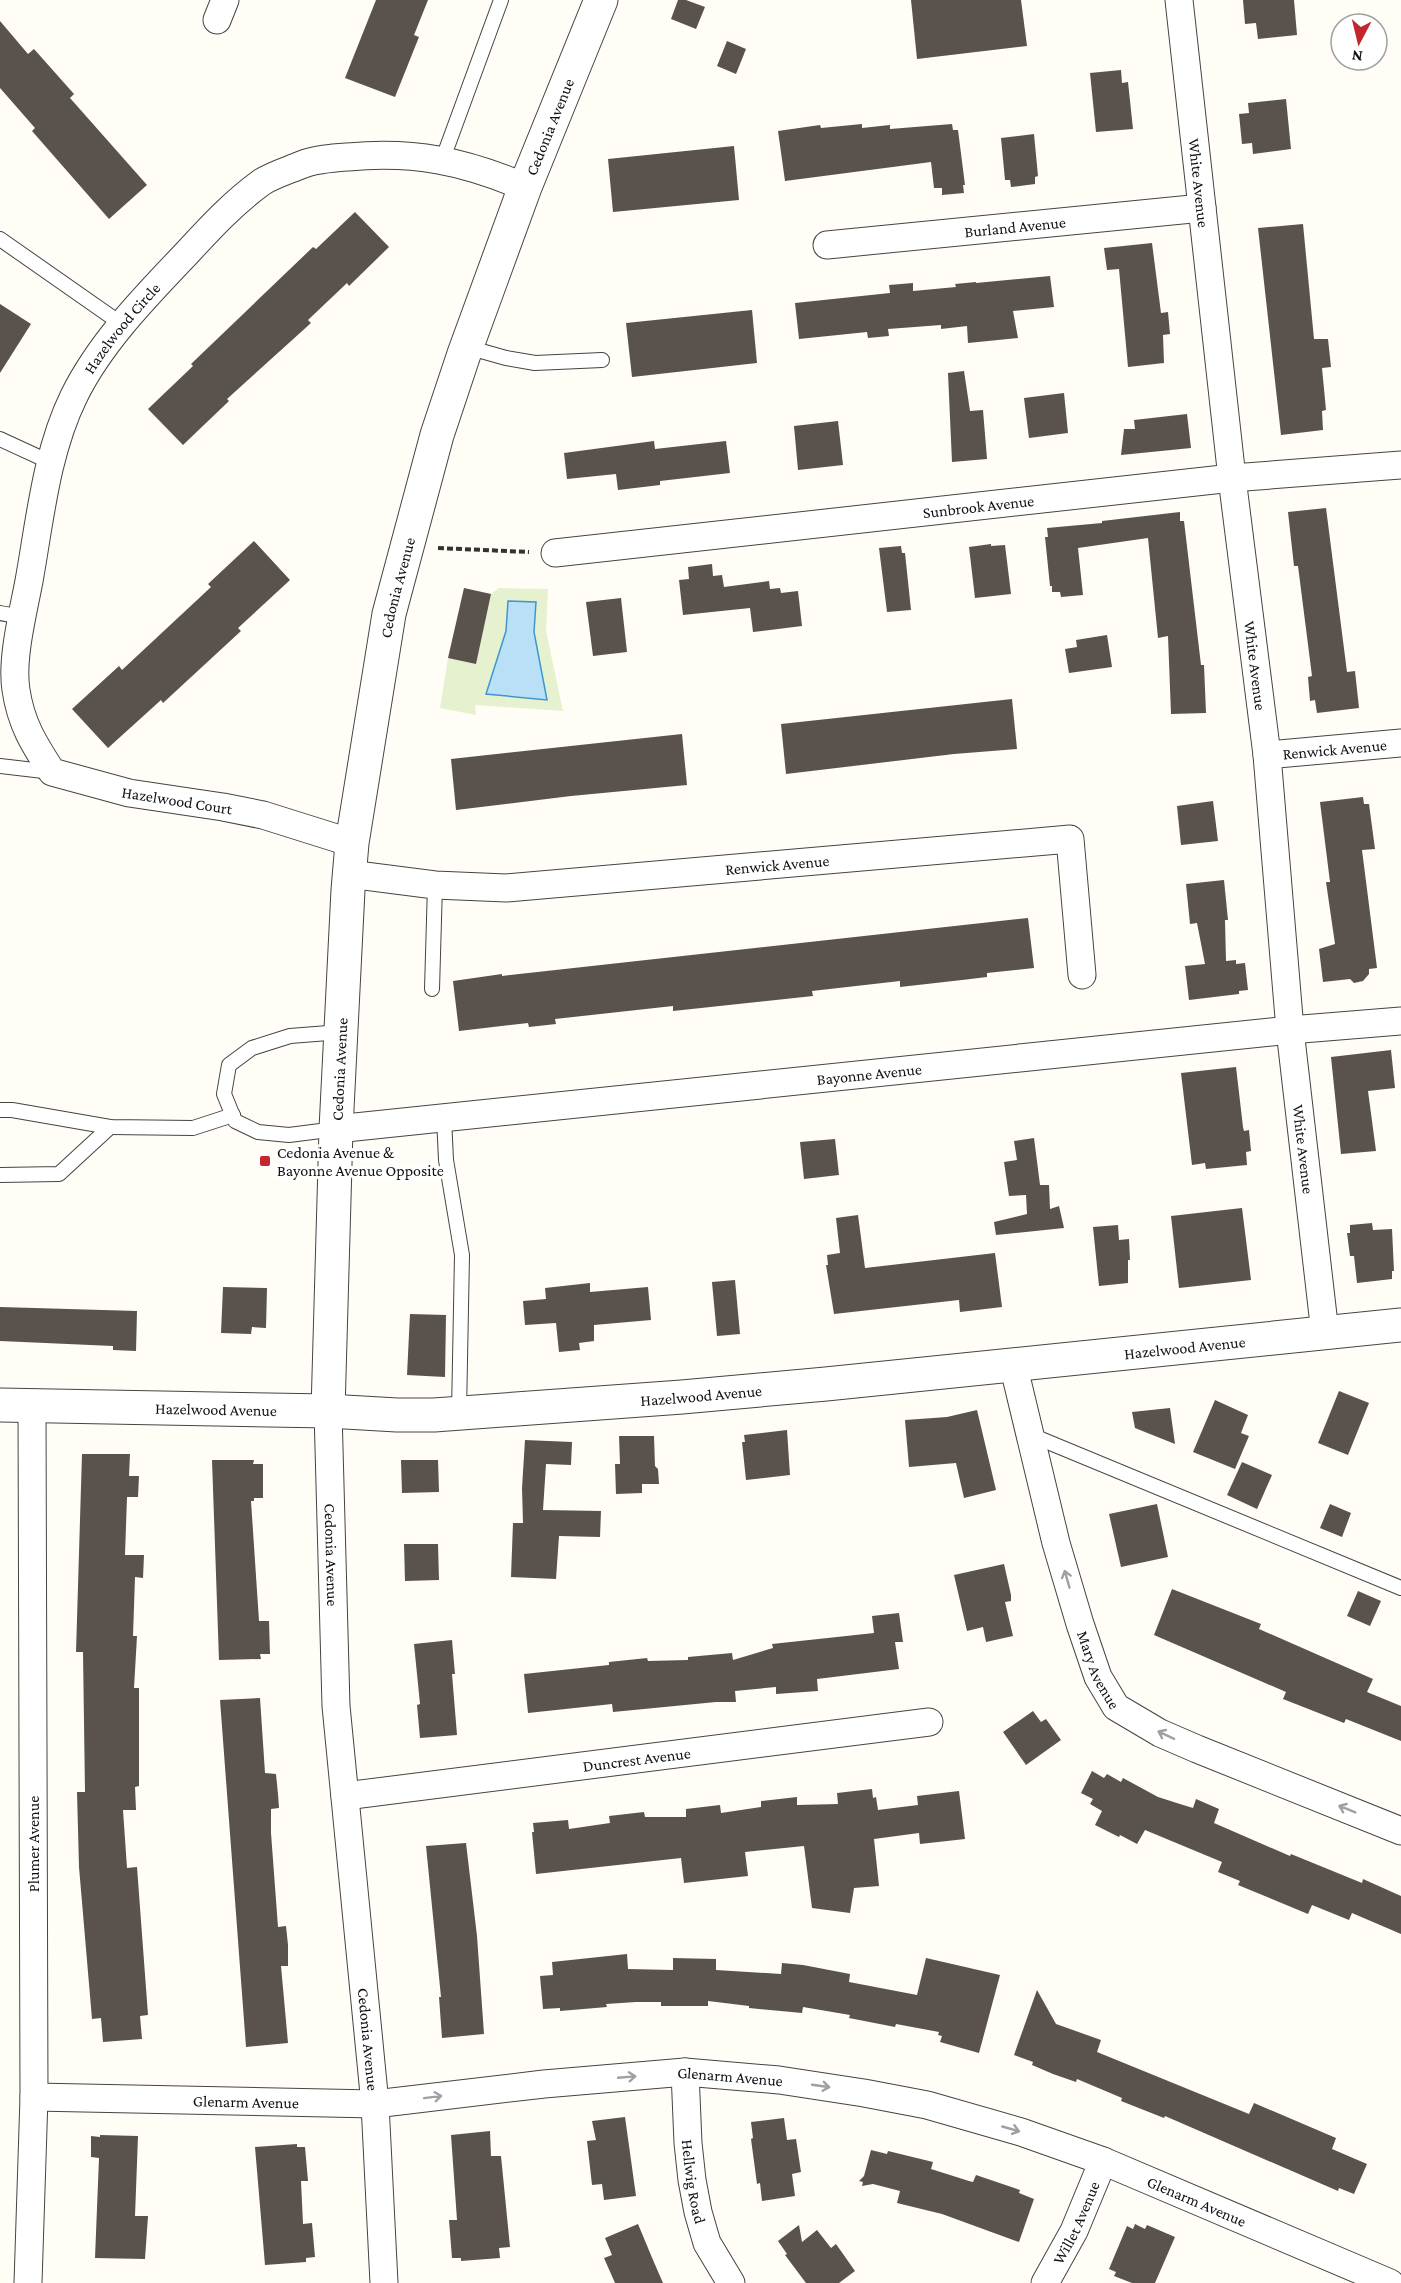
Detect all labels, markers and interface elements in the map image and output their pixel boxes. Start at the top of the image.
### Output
north arrow [1329,12,1389,72]
text: N [1351,47,1364,65]
street label: Cedonia Avenue [523,76,577,178]
street label: White Avenue [1185,137,1212,229]
street label: Burland Avenue [964,213,1067,240]
street label: Hazelwood Circle [81,279,163,377]
street label: Sunbrook Avenue [922,492,1035,521]
street label: Cedonia Avenue [377,536,418,639]
street label: White Avenue [1241,620,1269,711]
street label: Renwick Avenue [1282,736,1388,763]
street label: Hazelwood Court [120,783,234,818]
street label: Renwick Avenue [724,852,830,878]
street label: Cedonia Avenue [328,1017,351,1121]
street label: Bayonne Avenue [816,1060,923,1088]
street label: White Avenue [1290,1104,1317,1195]
place label: Cedonia Avenue & Bayonne Avenue Opposite [277,1144,444,1180]
marker: Cedonia Avenue & Bayonne Avenue Opposite [258,1154,272,1168]
street label: Hazelwood Avenue [1123,1333,1246,1362]
street label: Hazelwood Avenue [640,1382,763,1409]
street label: Hazelwood Avenue [155,1400,277,1419]
street label: Cedonia Avenue [322,1503,341,1607]
one-way arrow [1061,1570,1072,1589]
street label: Mary Avenue [1074,1629,1123,1712]
one-way arrow [1158,1729,1176,1741]
street label: Duncrest Avenue [582,1744,692,1775]
street label: Plumer Avenue [25,1796,42,1892]
one-way arrow [1338,1803,1357,1814]
street label: Cedonia Avenue [355,1987,382,2091]
street label: Glenarm Avenue [677,2064,784,2089]
one-way arrow [616,2071,636,2082]
one-way arrow [810,2081,830,2092]
street label: Glenarm Avenue [193,2092,299,2111]
one-way arrow [422,2092,442,2103]
one-way arrow [1001,2124,1020,2135]
street label: Hellwig Road [679,2139,709,2226]
street label: Glenarm Avenue [1145,2173,1249,2230]
street label: Willet Avenue [1049,2179,1103,2267]

